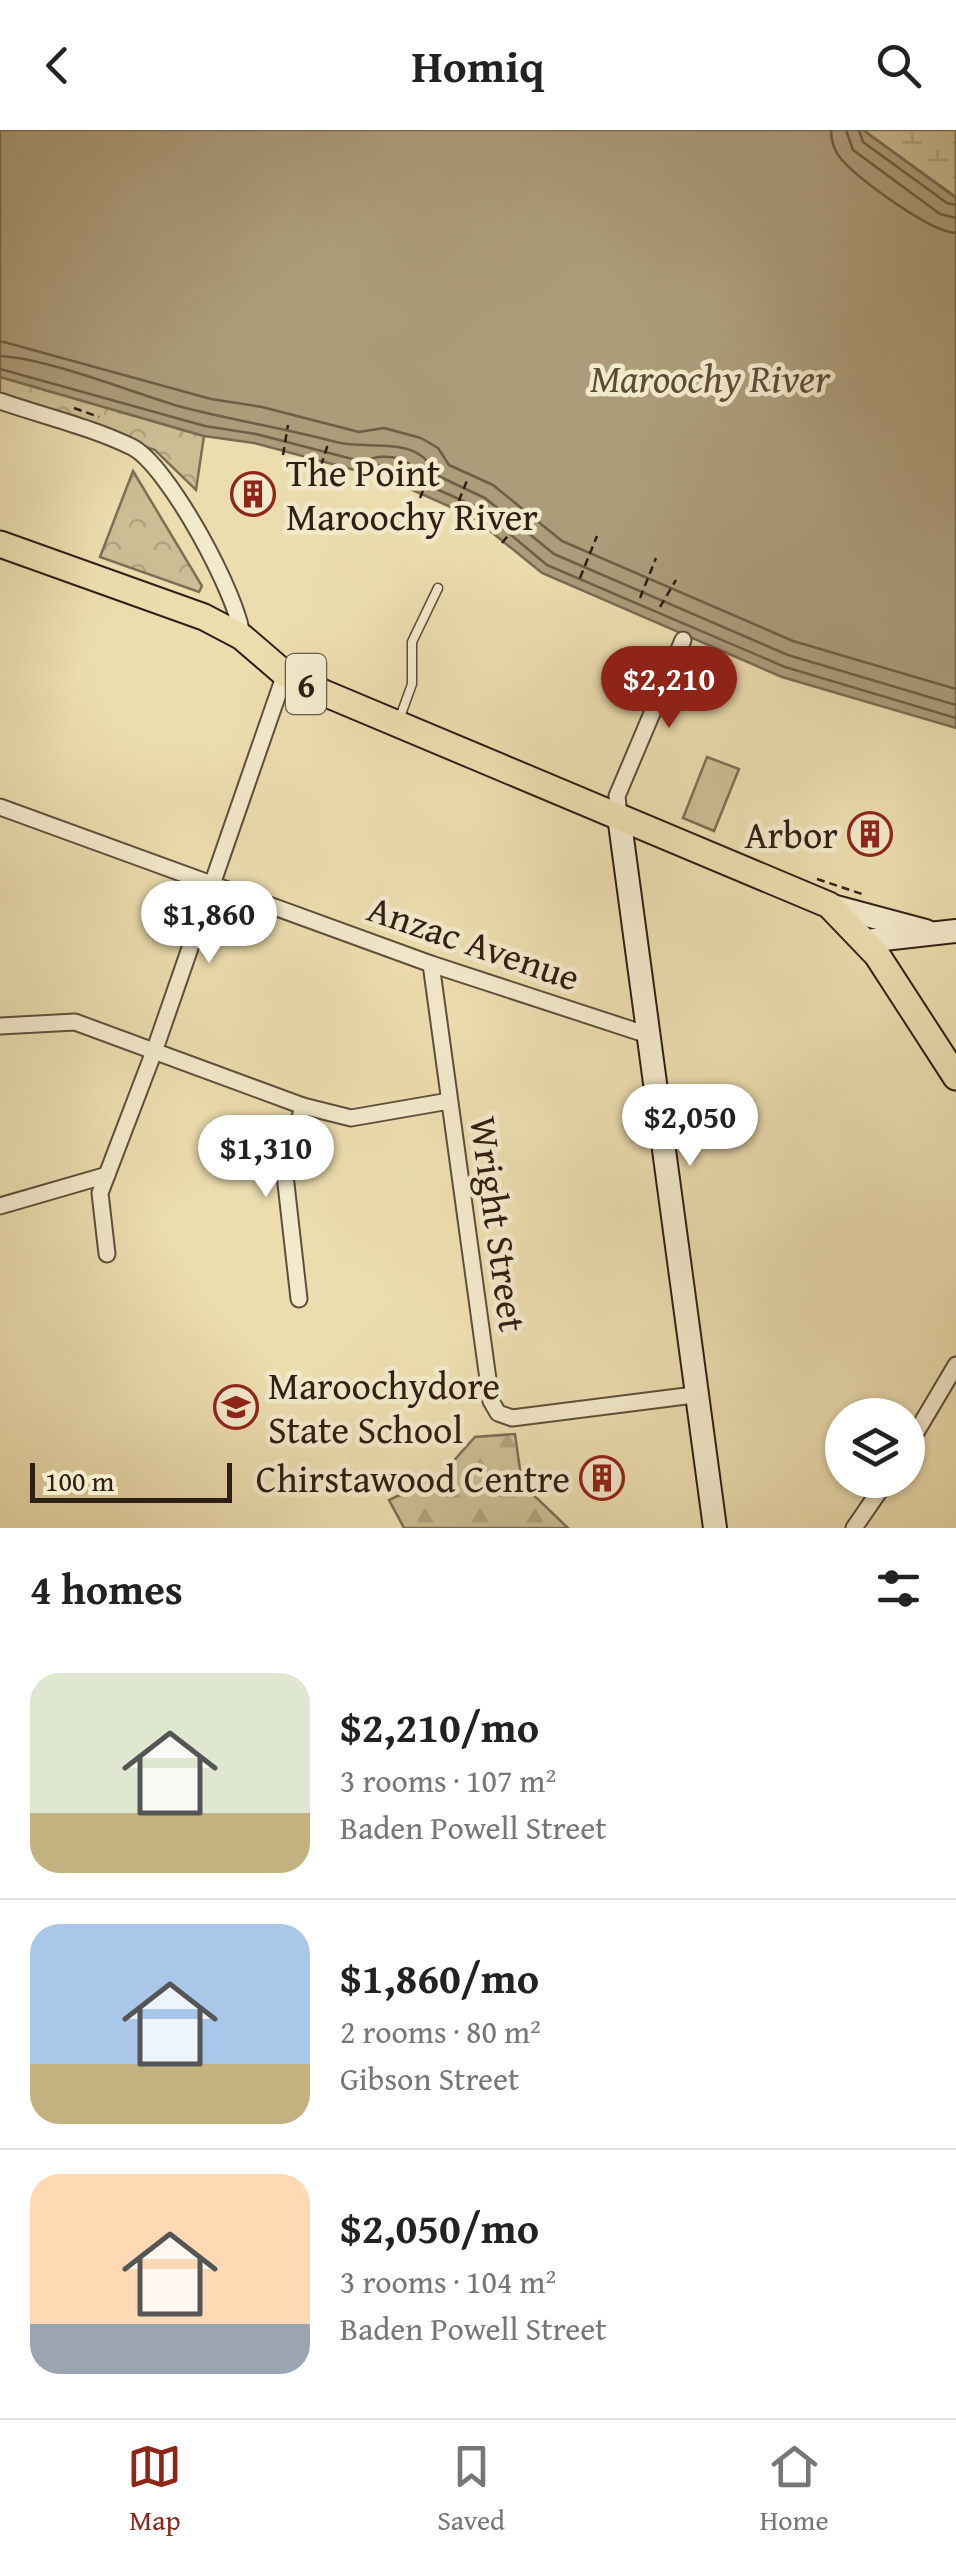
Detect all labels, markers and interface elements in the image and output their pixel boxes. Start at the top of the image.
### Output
text: Homiq [412,33,544,98]
icon: back [30,38,85,93]
icon: search [871,38,926,93]
water label: Maroochy River [590,348,831,407]
place label: The Point Maroochy River [286,444,538,544]
building icon: The Point Maroochy River [230,471,276,517]
pin: $2,210 [588,646,750,731]
road number: 6 [286,654,326,714]
text: $2,210 [623,655,715,702]
place label: Arbor [745,806,838,862]
building icon: Arbor [847,811,893,857]
street label: Anzac Avenue [360,880,588,1004]
pin: $1,860 [128,881,290,966]
text: $1,860 [163,890,255,937]
pin: $2,050 [609,1084,771,1169]
text: $2,050 [644,1093,736,1140]
street label: Wright Street [456,1113,542,1335]
pin: $1,310 [185,1115,347,1200]
text: $1,310 [220,1124,312,1171]
place label: Maroochydore State School [268,1357,500,1457]
school or university icon: Maroochydore State School [213,1384,259,1430]
map controls [825,1398,925,1498]
button: layers [825,1398,925,1498]
place label: Chirstawood Centre [256,1450,570,1506]
building icon: Chirstawood Centre [579,1455,625,1501]
scale bar [30,1458,232,1502]
text: 100 m [45,1460,114,1501]
text: 4 homes [30,1558,183,1619]
icon: filters [871,1561,926,1616]
text: $2,210/mo [340,1696,539,1757]
icon: home [110,1713,230,1833]
text: 3 rooms · 107 m² [340,1757,556,1804]
text: Baden Powell Street [340,1804,606,1851]
text: $1,860/mo [340,1947,539,2008]
icon: home [110,1964,230,2084]
text: 2 rooms · 80 m² [340,2008,541,2055]
text: Gibson Street [340,2055,519,2102]
text: $2,050/mo [340,2197,539,2258]
icon: home [110,2214,230,2334]
text: 3 rooms · 104 m² [340,2258,556,2305]
text: Baden Powell Street [340,2305,606,2352]
tab: Map [127,2439,182,2540]
tab: Saved [437,2439,505,2540]
tab: Home [760,2439,829,2540]

